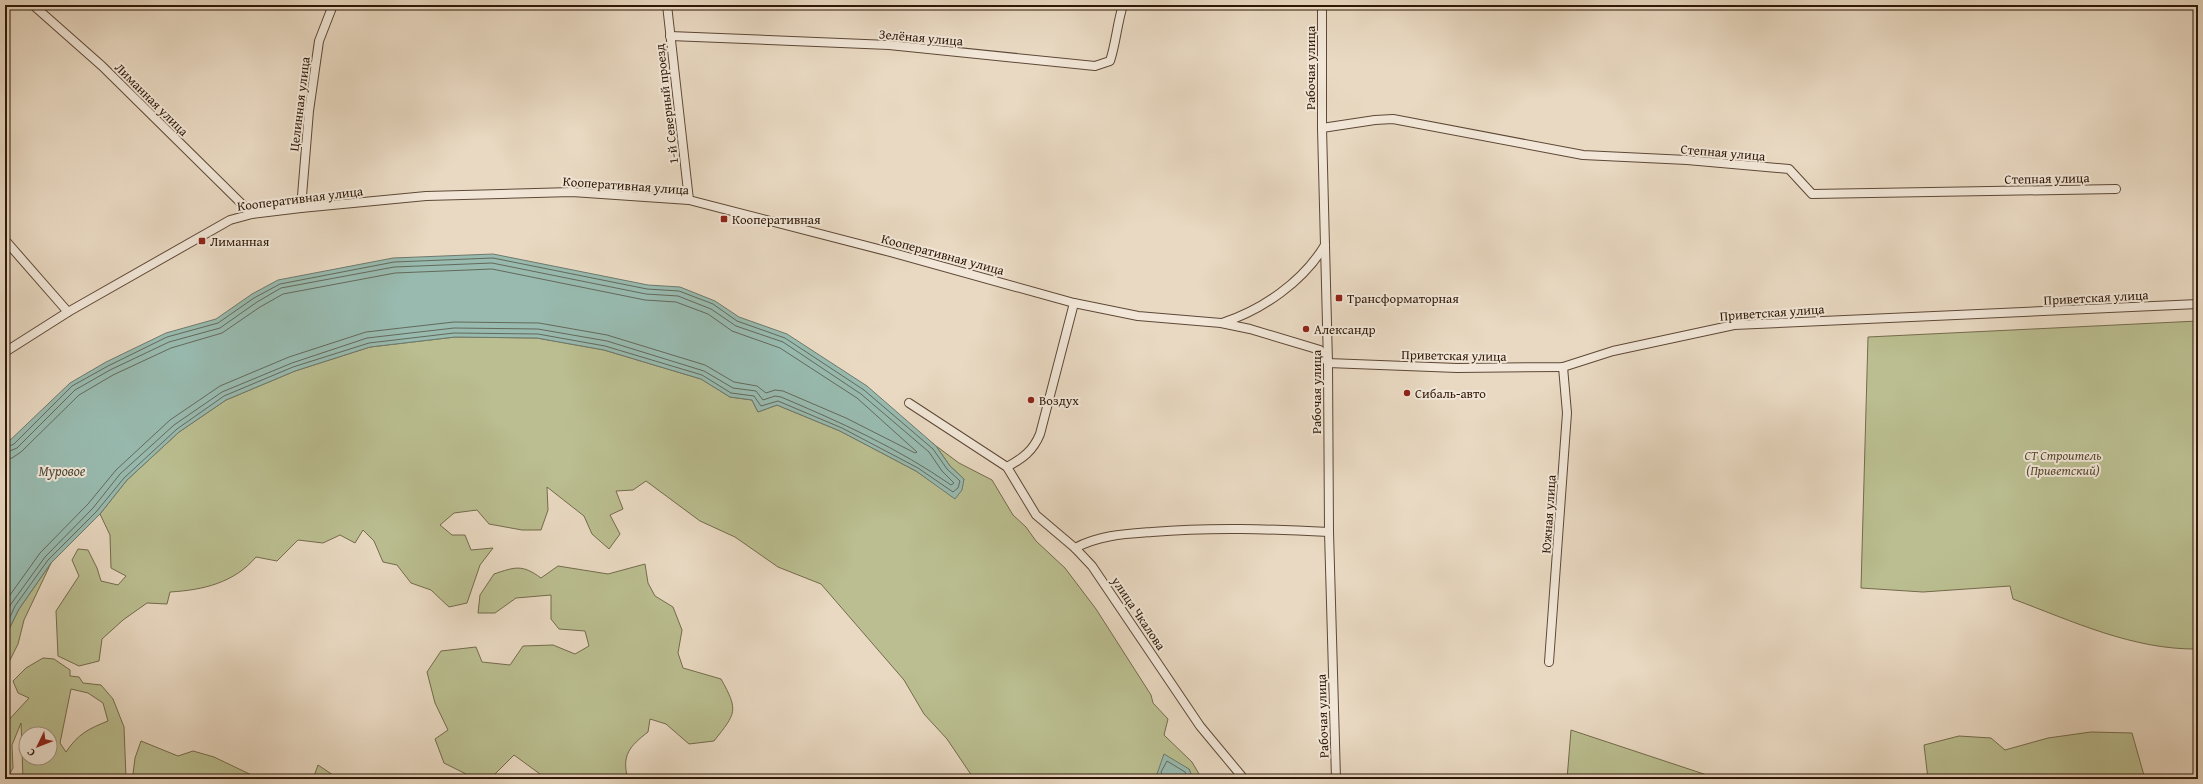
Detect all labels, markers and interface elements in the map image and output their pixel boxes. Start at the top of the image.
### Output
street label: Зелёная улица [878,24,965,51]
street label: Рабочая улица [1301,25,1320,110]
street label: 1-й Северный проезд [650,43,683,165]
street label: Целинная улица [284,55,315,152]
street label: Лиманная улица [111,58,193,141]
street label: Степная улица [1680,139,1767,166]
street label: Степная улица [2004,168,2090,189]
street label: Кооперативная улица [562,172,691,199]
street label: Кооперативная улица [236,181,365,216]
place label: Кооперативная [732,210,821,229]
marker: Кооперативная [719,214,729,224]
street label: Кооперативная улица [879,229,1007,280]
place label: Лиманная [210,232,270,251]
marker: Лиманная [197,236,207,246]
street label: Приветская улица [2043,285,2150,310]
place label: Трансформаторная [1347,289,1459,308]
marker: Трансформаторная [1334,293,1344,303]
street label: Приветская улица [1719,299,1826,326]
place label: Александр [1314,320,1376,339]
marker: Александр [1301,324,1311,334]
street label: Приветская улица [1401,345,1508,366]
street label: Рабочая улица [1307,349,1326,434]
place label: Сибаль-авто [1415,384,1486,403]
marker: Сибаль-авто [1402,388,1412,398]
place label: Воздух [1039,391,1079,410]
marker: Воздух [1026,395,1036,405]
park label: СТ Строитель (Приветский) [2024,446,2102,480]
water label: Муровое [39,461,86,481]
street label: Южная улица [1536,473,1561,554]
street label: улица Чкалова [1106,572,1171,655]
street label: Рабочая улица [1312,673,1333,758]
north arrow [18,726,58,766]
text: С [23,745,39,761]

